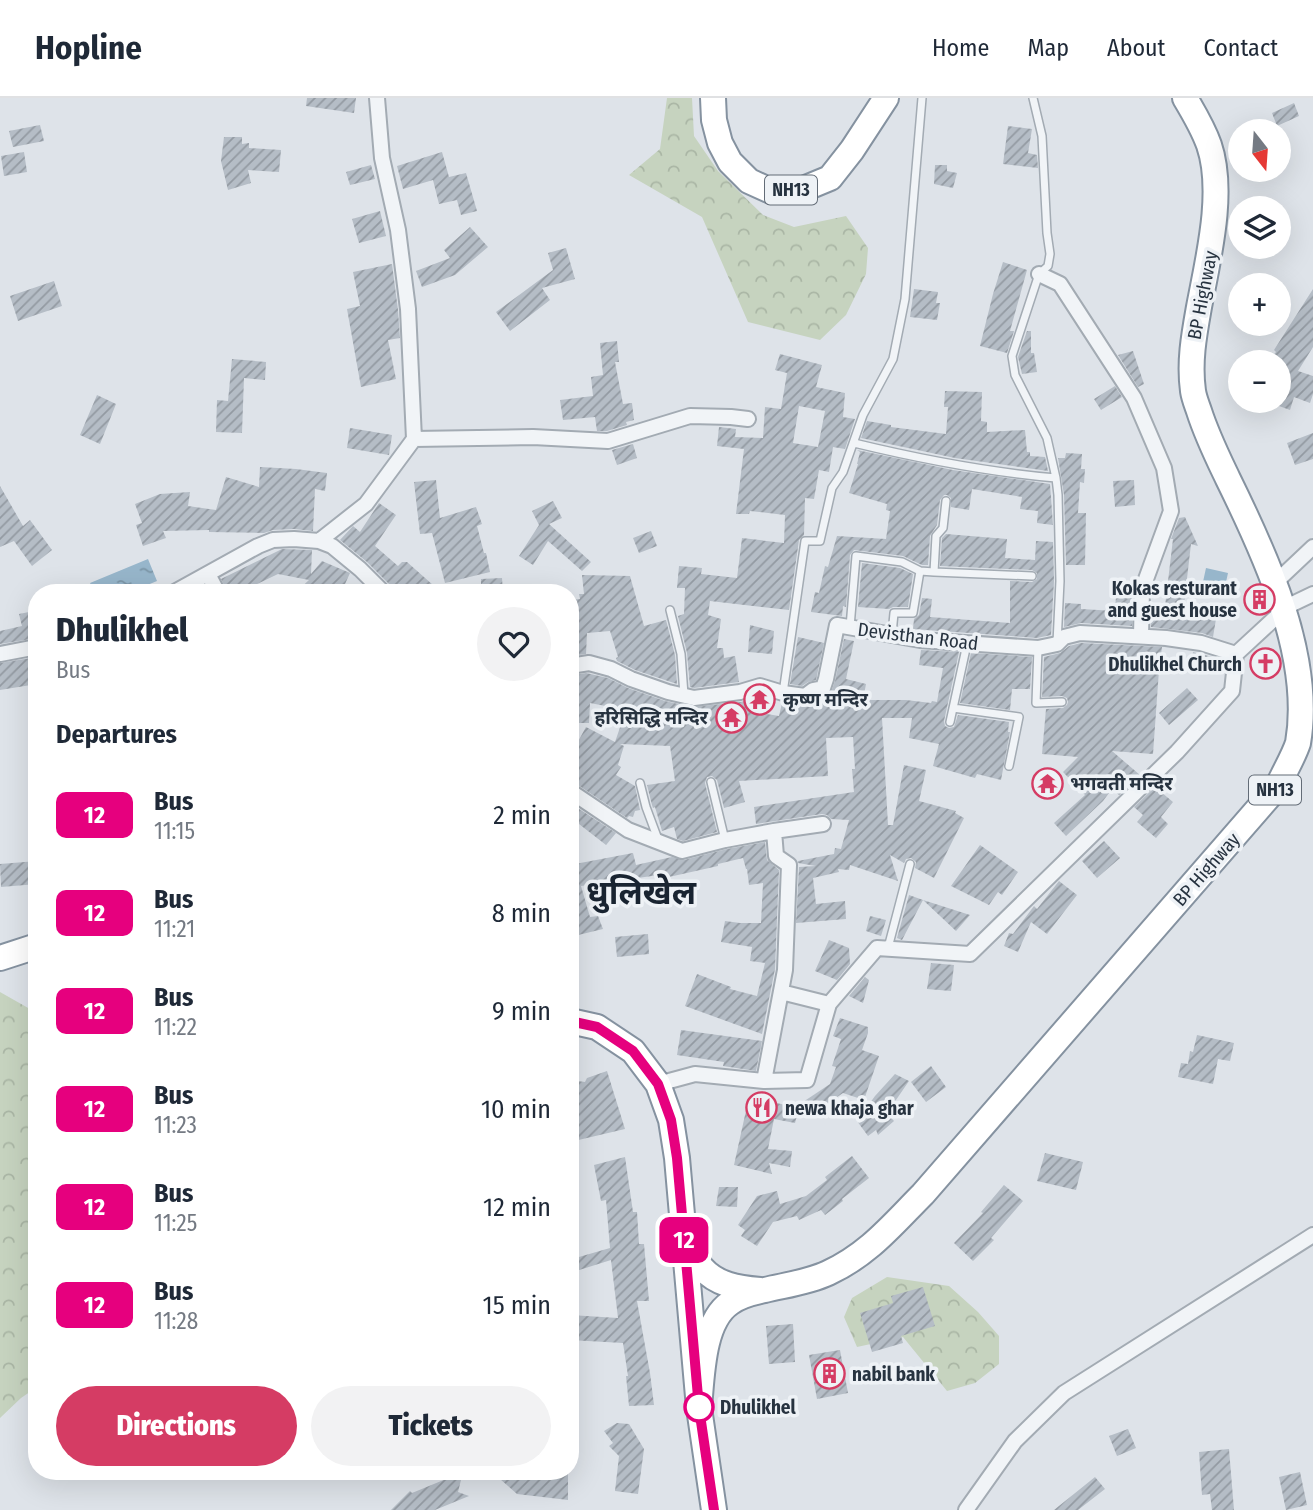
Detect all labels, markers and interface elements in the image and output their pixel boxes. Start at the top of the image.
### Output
text: Hopline [35,28,142,68]
text: Home [932,34,989,62]
text: Map [1027,34,1069,62]
text: About [1107,34,1165,62]
text: Contact [1203,34,1278,62]
north arrow [1228,119,1292,182]
map controls [1228,119,1291,413]
road number: NH13 [765,176,817,204]
button: layers [1228,196,1291,259]
street label: BP Highway [1183,248,1222,341]
button: + [1228,273,1291,336]
button: − [1228,350,1291,413]
place label: Kokas resturant and guest house [1108,577,1237,622]
building icon: Kokas resturant and guest house [1243,582,1277,616]
button: heart [477,607,551,681]
text: Dhulikhel [56,610,188,650]
street label: Devisthan Road [856,618,979,655]
church icon: Dhulikhel Church [1248,647,1282,681]
place label: Dhulikhel Church [1108,653,1242,676]
text: Bus [56,656,90,684]
temple icon: कृष्ण मन्दिर [743,682,777,716]
place label: कृष्ण मन्दिर [783,688,868,712]
temple icon: हरिसिद्धि मन्दिर [714,700,748,734]
place label: हरिसिद्धि मन्दिर [594,706,709,729]
text: Departures [56,719,177,750]
temple icon: भगवती मन्दिर [1030,766,1064,800]
place label: भगवती मन्दिर [1070,772,1173,795]
road number: NH13 [1249,776,1301,804]
text: Bus [154,786,193,817]
text: 2 min [493,800,551,831]
text: 12 [84,801,105,829]
text: 11:15 [154,817,195,845]
street label: BP Highway [1168,828,1245,911]
district label: धुलिखेल [586,873,697,914]
text: Bus [154,884,193,915]
text: 8 min [492,898,551,929]
text: 12 [84,899,105,927]
text: 11:21 [154,915,195,943]
text: Bus [154,982,193,1013]
text: 9 min [492,996,551,1027]
text: 12 [84,997,105,1025]
text: 11:22 [154,1013,197,1041]
text: Bus [154,1080,193,1111]
restaurant icon: newa khaja ghar [745,1091,779,1125]
text: 10 min [481,1094,551,1125]
text: 12 [84,1095,105,1123]
place label: newa khaja ghar [785,1097,915,1120]
text: 11:23 [154,1111,197,1139]
text: Bus [154,1178,193,1209]
text: 12 min [483,1192,551,1223]
text: 12 [84,1193,105,1221]
text: 11:25 [154,1209,197,1237]
line badge: 12 [652,1217,716,1263]
text: 12 [673,1226,695,1254]
text: Bus [154,1276,193,1307]
text: 15 min [483,1290,551,1321]
text: 12 [84,1291,105,1319]
text: 11:28 [154,1307,198,1335]
building icon: nabil bank [812,1357,846,1391]
place label: nabil bank [852,1363,935,1386]
button: Directions [56,1386,297,1466]
button: Tickets [311,1386,551,1466]
marker: Dhulikhel [684,1392,714,1422]
place label: Dhulikhel [720,1396,796,1419]

